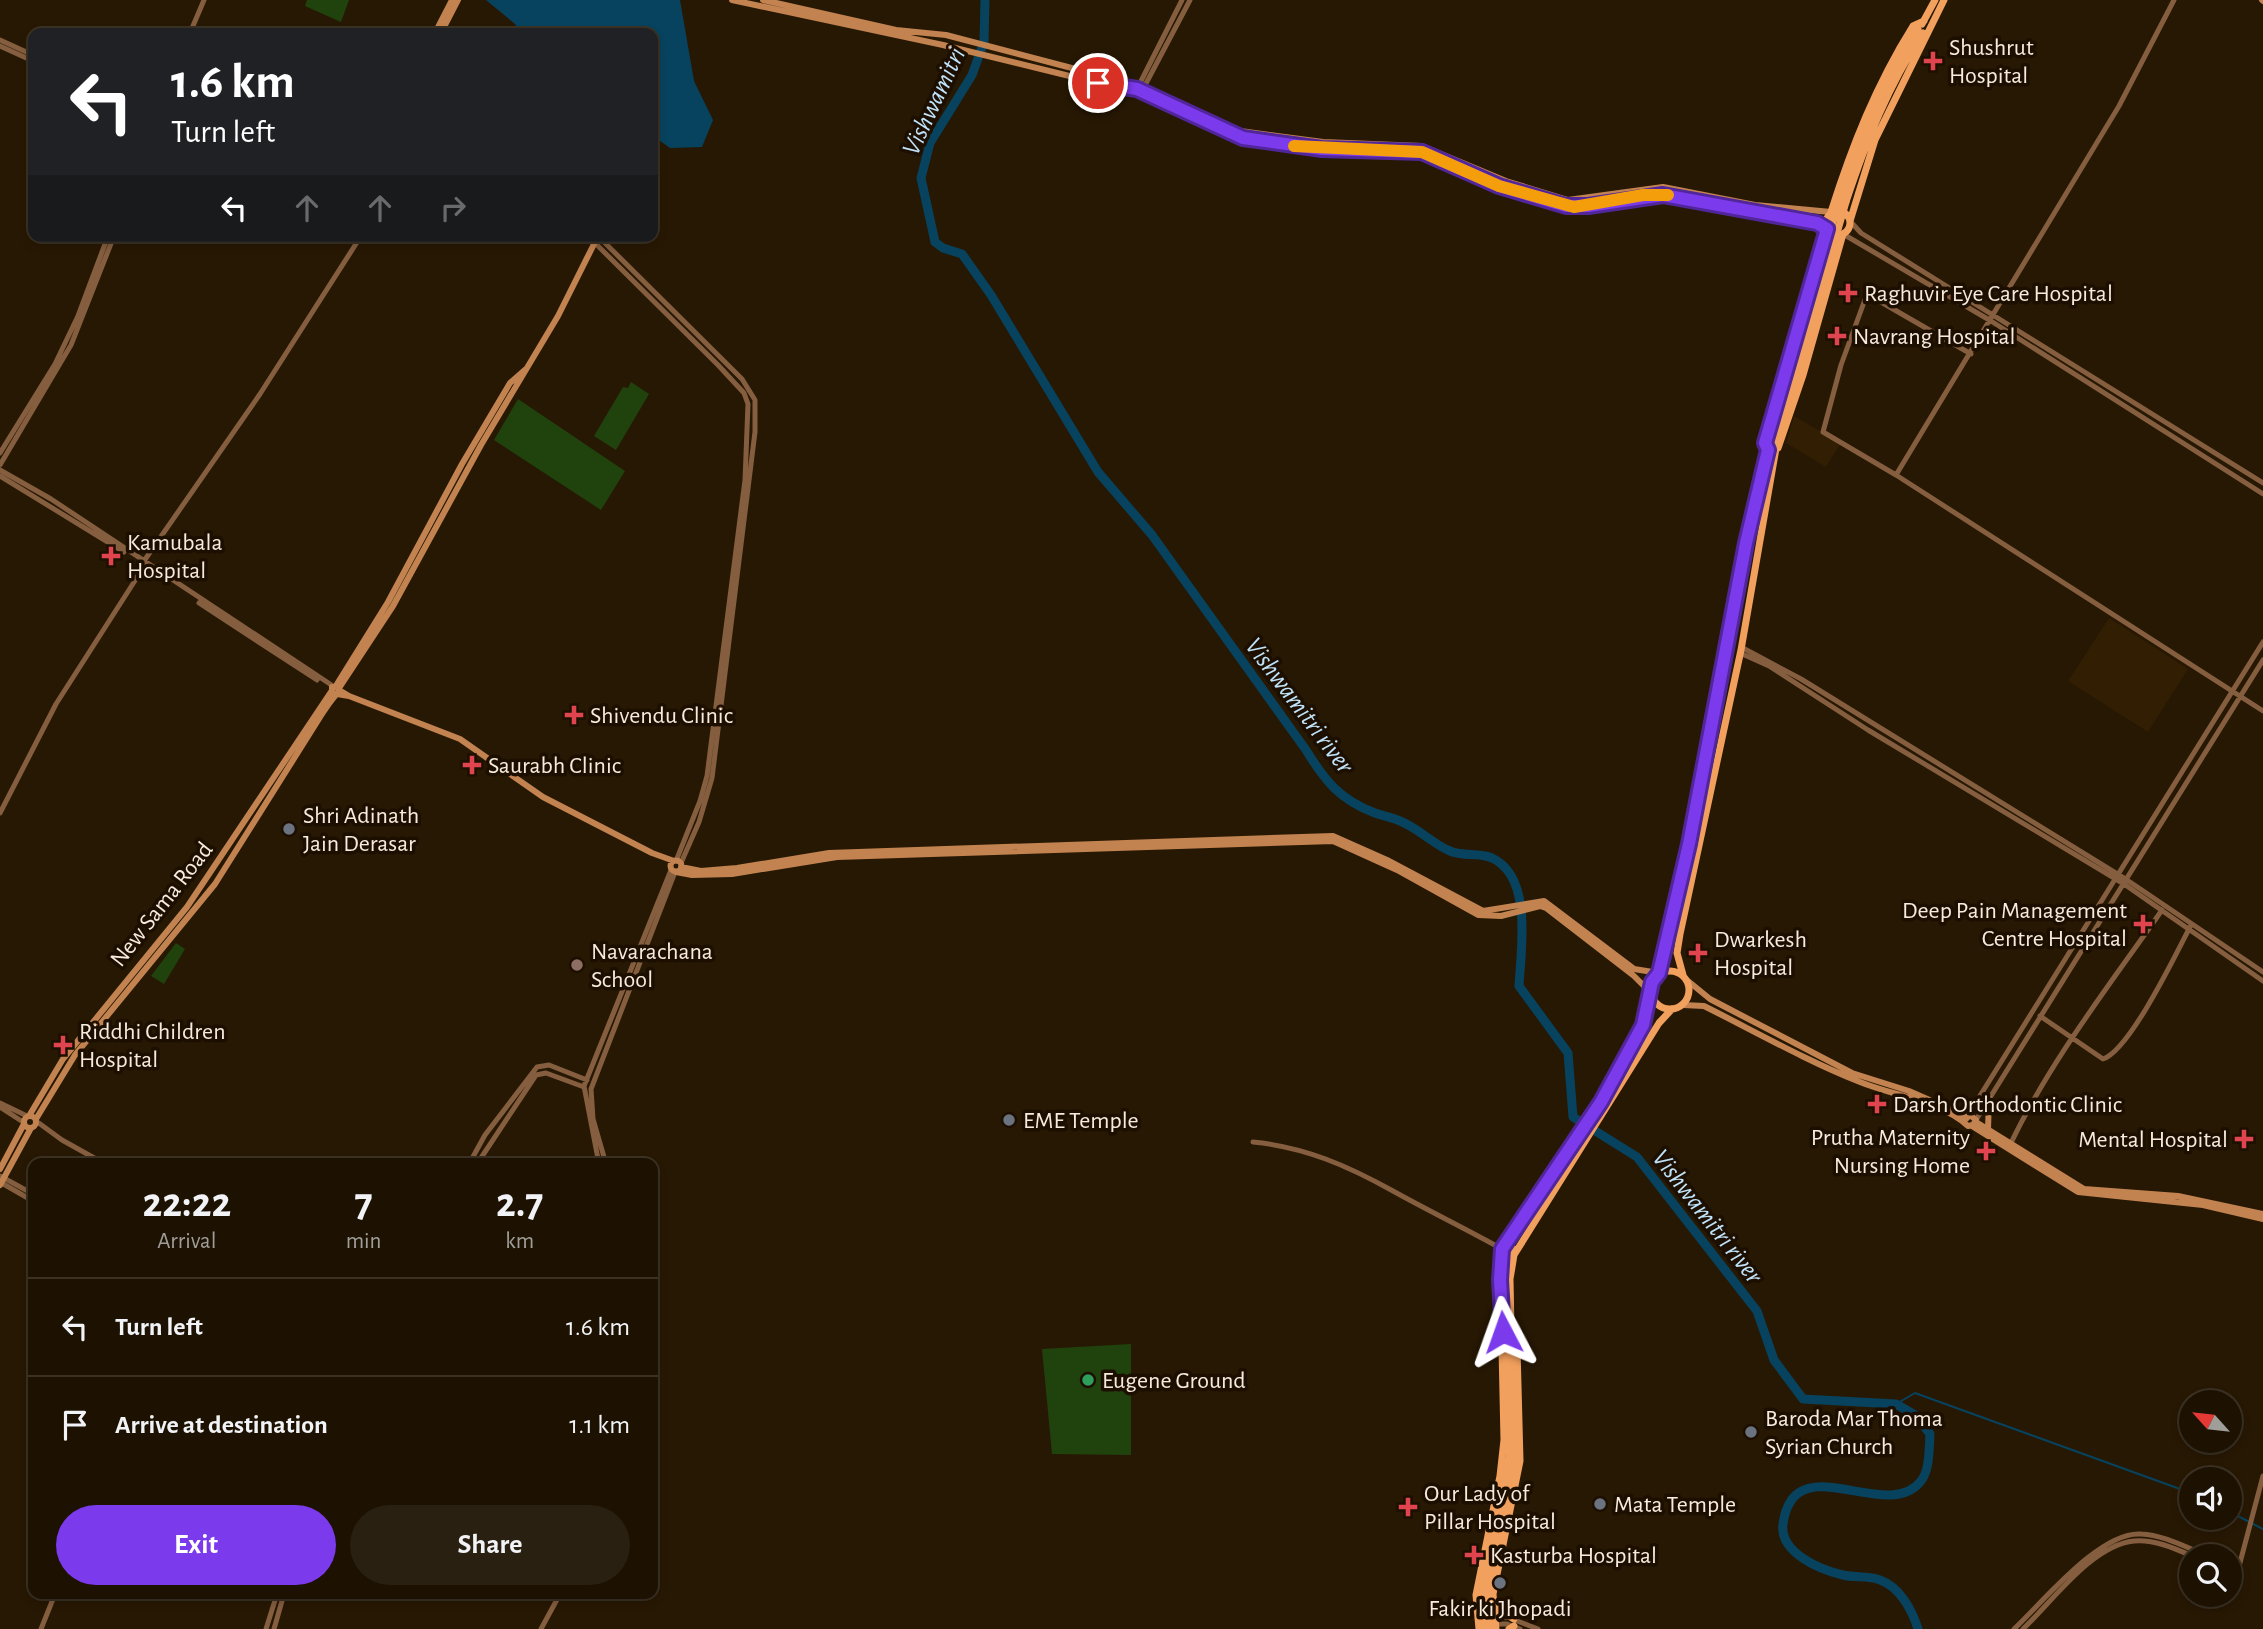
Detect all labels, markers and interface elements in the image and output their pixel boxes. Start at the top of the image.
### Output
place label: Shushrut Hospital [1949,36,2034,88]
water label: Vishwamitri [898,43,970,159]
marker: Shushrut Hospital [1923,51,1943,71]
pin [1068,53,1128,113]
icon: left [56,56,147,147]
text: 1.6 km [171,58,295,107]
icon: arrive [1079,64,1117,102]
text: Turn left [171,116,275,148]
icon: left [215,189,253,227]
icon: ahead [288,189,326,227]
icon: ahead [361,189,399,227]
icon: right [434,189,472,227]
place label: Raghuvir Eye Care Hospital [1864,282,2113,306]
marker: Raghuvir Eye Care Hospital [1838,283,1858,303]
place label: Navrang Hospital [1853,325,2016,349]
marker: Navrang Hospital [1827,326,1847,346]
place label: Kamubala Hospital [127,531,223,583]
marker: Kamubala Hospital [101,546,121,566]
water label: Vishwamitri river [1240,633,1359,779]
place label: Shivendu Clinic [590,704,733,728]
marker: Shivendu Clinic [564,705,584,725]
place label: Saurabh Clinic [488,754,621,778]
marker: Saurabh Clinic [462,755,482,775]
place label: Shri Adinath Jain Derasar [303,804,419,856]
marker: Shri Adinath Jain Derasar [281,821,297,837]
street label: New Sama Road [106,838,218,971]
place label: Deep Pain Management Centre Hospital [1902,899,2127,951]
marker: Deep Pain Management Centre Hospital [2133,914,2153,934]
place label: Dwarkesh Hospital [1714,928,1807,980]
place label: Navarachana School [591,940,713,992]
marker: Dwarkesh Hospital [1688,943,1708,963]
marker: Navarachana School [569,957,585,973]
place label: Riddhi Children Hospital [79,1020,226,1072]
marker: Riddhi Children Hospital [53,1035,73,1055]
place label: Darsh Orthodontic Clinic [1893,1093,2122,1117]
marker: Darsh Orthodontic Clinic [1867,1094,1887,1114]
place label: EME Temple [1023,1109,1139,1133]
marker: EME Temple [1001,1112,1017,1128]
place label: Prutha Maternity Nursing Home [1811,1126,1970,1178]
place label: Mental Hospital [2078,1128,2228,1152]
marker: Mental Hospital [2234,1129,2254,1149]
marker: Prutha Maternity Nursing Home [1976,1141,1996,1161]
water label: Vishwamitri river [1647,1145,1768,1290]
text: 22:22 [142,1182,231,1224]
text: 7 [355,1182,373,1224]
text: 2.7 [496,1182,544,1224]
text: Arrival [157,1230,216,1253]
text: min [346,1230,382,1253]
text: km [505,1230,534,1253]
position arrow [1466,1295,1540,1369]
icon: left [56,1308,94,1346]
text: Turn left [115,1314,203,1340]
text: 1.6 km [566,1314,630,1340]
place label: Eugene Ground [1102,1369,1246,1393]
marker: Eugene Ground [1080,1372,1096,1388]
north arrow [2179,1390,2242,1452]
map controls [2179,1390,2242,1607]
icon: arrive [56,1406,94,1444]
place label: Baroda Mar Thoma Syrian Church [1765,1407,1943,1459]
text: Arrive at destination [115,1412,328,1438]
text: 1.1 km [569,1412,630,1438]
marker: Baroda Mar Thoma Syrian Church [1743,1424,1759,1440]
button: sound [2179,1467,2242,1530]
place label: Our Lady of Pillar Hospital [1424,1482,1556,1534]
place label: Mata Temple [1614,1493,1736,1517]
marker: Mata Temple [1592,1496,1608,1512]
marker: Our Lady of Pillar Hospital [1398,1497,1418,1517]
button: Exit [56,1505,336,1585]
button: Share [350,1505,630,1585]
place label: Kasturba Hospital [1490,1544,1657,1568]
button: search [2179,1544,2242,1607]
marker: Kasturba Hospital [1464,1545,1484,1565]
marker: Fakir ki Jhopadi [1492,1575,1508,1591]
place label: Fakir ki Jhopadi [1428,1597,1572,1621]

